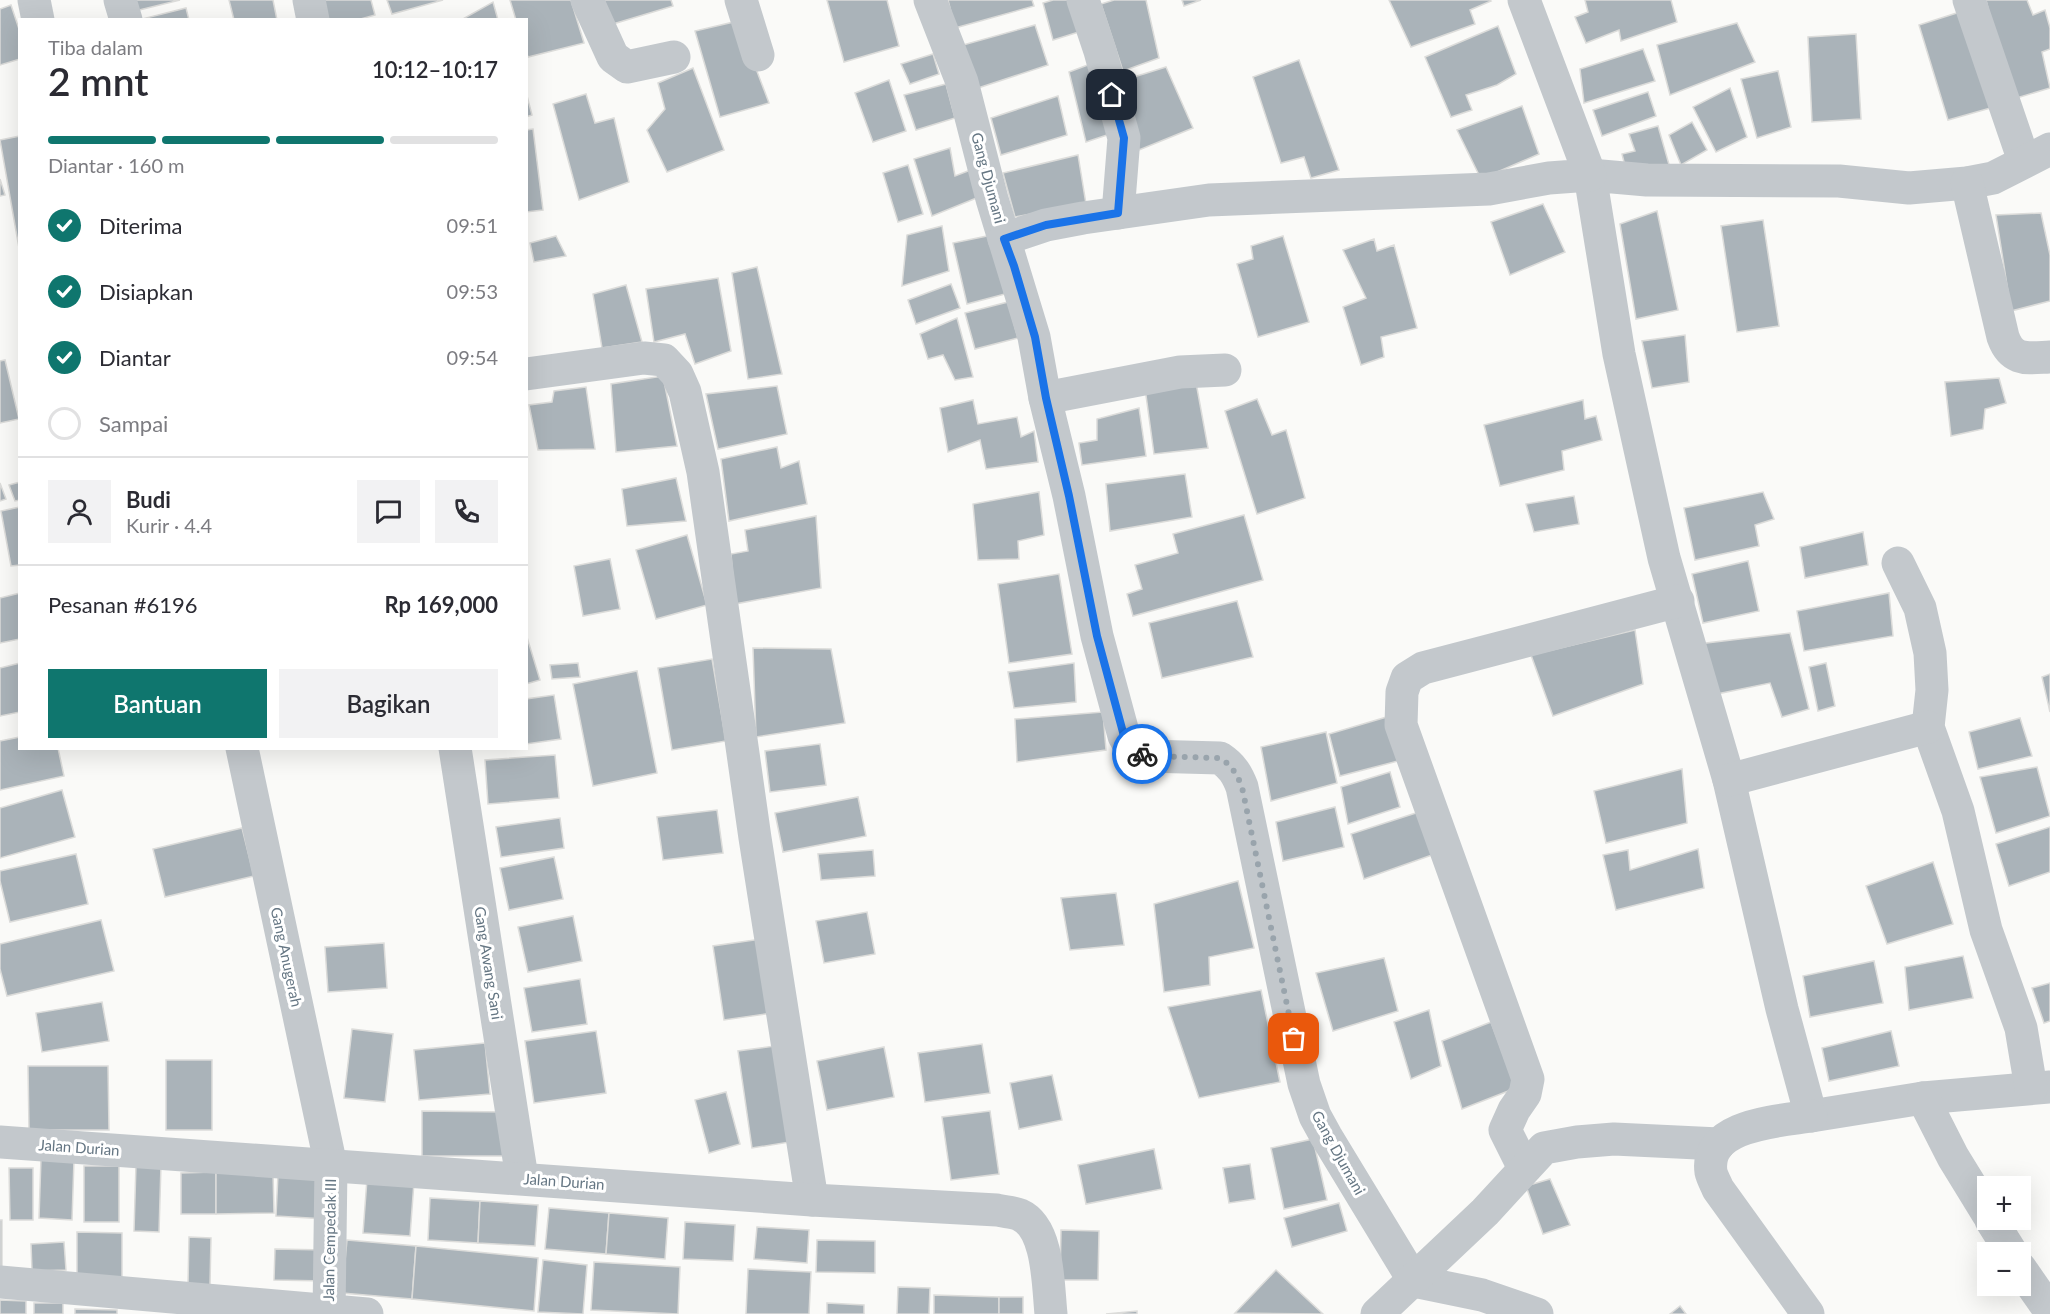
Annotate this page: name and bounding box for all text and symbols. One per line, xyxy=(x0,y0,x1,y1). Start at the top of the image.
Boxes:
text: Tiba dalam xyxy=(48,35,143,59)
text: 10:12–10:17 xyxy=(372,56,498,83)
text: 2 mnt xyxy=(48,58,149,104)
pin xyxy=(1086,69,1137,120)
icon: home xyxy=(1095,78,1128,111)
street label: Gang Djumani xyxy=(968,130,1010,225)
text: Diantar · 160 m xyxy=(48,153,185,177)
icon: check xyxy=(48,209,81,242)
text: Diterima xyxy=(99,212,183,239)
text: 09:51 xyxy=(447,213,498,237)
icon: check xyxy=(48,275,81,308)
text: Disiapkan xyxy=(99,278,193,305)
text: 09:53 xyxy=(447,279,498,303)
icon: check xyxy=(48,341,81,374)
text: Diantar xyxy=(99,344,171,371)
text: 09:54 xyxy=(447,345,498,369)
text: Sampai xyxy=(99,410,168,437)
button: person xyxy=(48,480,111,543)
button: chat xyxy=(357,480,420,543)
button: phone xyxy=(435,480,498,543)
text: Budi xyxy=(126,486,171,513)
text: Kurir · 4.4 xyxy=(126,513,212,537)
text: Pesanan #6196 xyxy=(48,591,198,618)
text: Rp 169,000 xyxy=(384,591,498,618)
button: Bantuan xyxy=(48,669,267,738)
button: Bagikan xyxy=(279,669,498,738)
courier xyxy=(1112,724,1172,784)
icon: bike xyxy=(1126,738,1159,771)
street label: Gang Anugerah xyxy=(268,905,306,1008)
street label: Gang Awang Sani xyxy=(471,905,507,1021)
pin xyxy=(1268,1013,1319,1064)
icon: bag xyxy=(1277,1022,1310,1055)
street label: Gang Djumani xyxy=(1308,1107,1369,1198)
street label: Jalan Durian xyxy=(38,1135,120,1159)
street label: Jalan Durian xyxy=(523,1169,605,1193)
map controls xyxy=(1977,1176,2031,1296)
button: + xyxy=(1977,1176,2031,1230)
street label: Jalan Cempedak III xyxy=(319,1178,339,1302)
button: − xyxy=(1977,1242,2031,1296)

